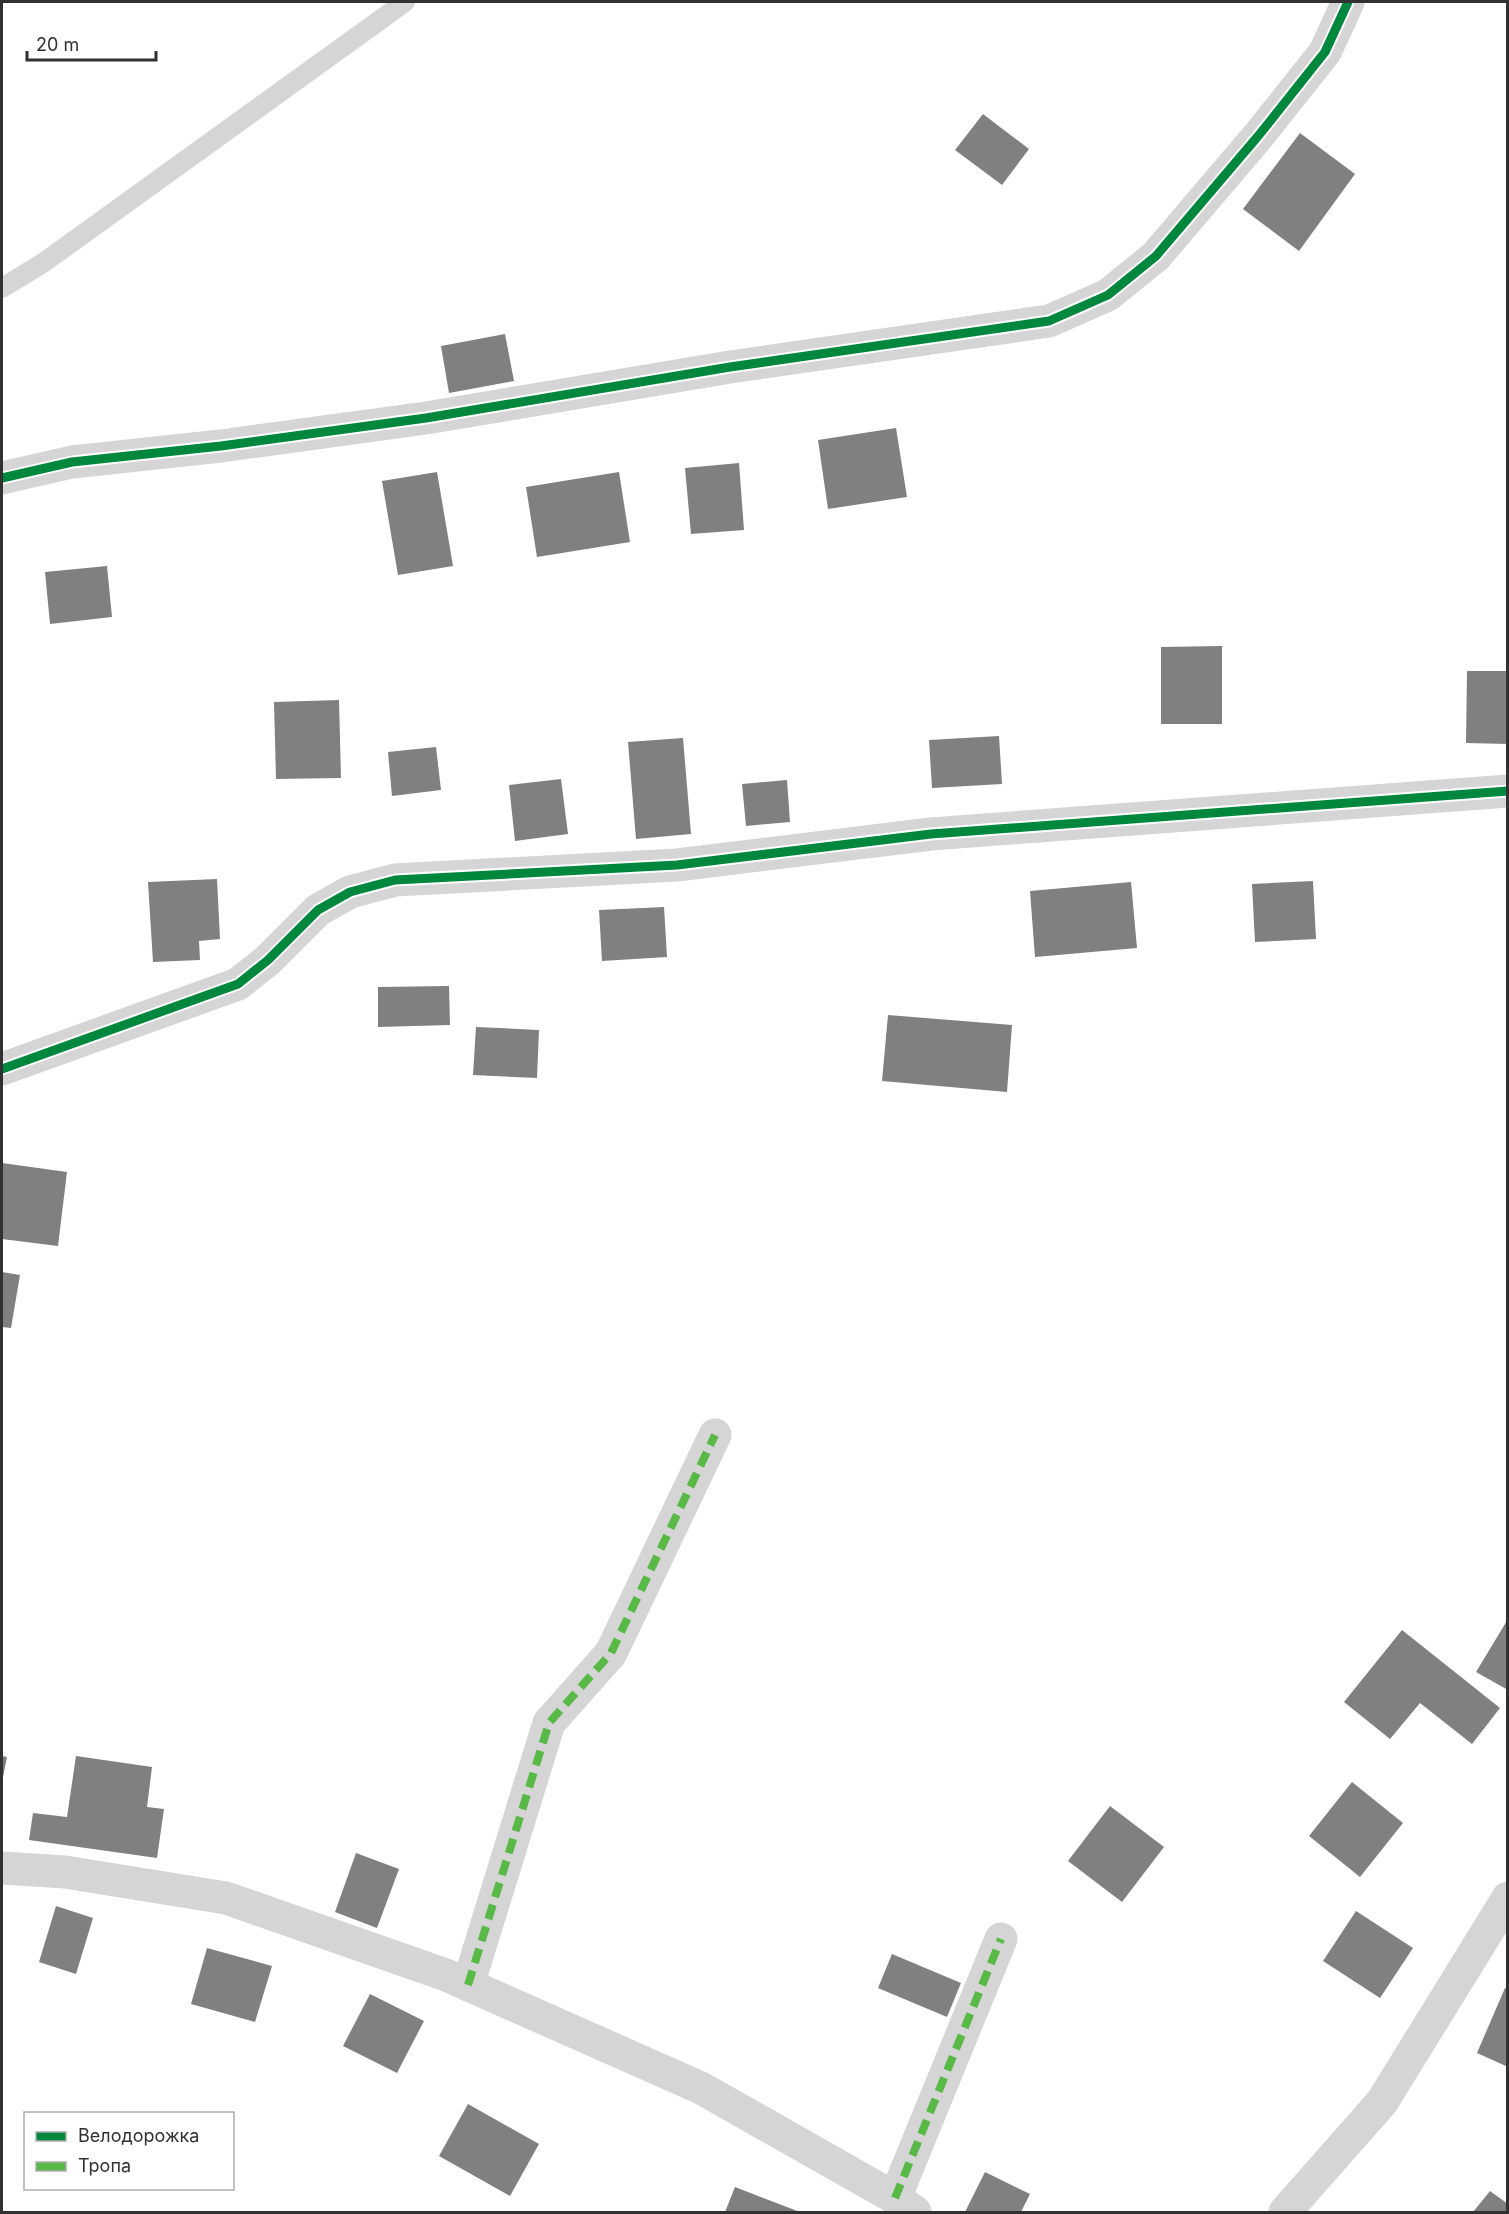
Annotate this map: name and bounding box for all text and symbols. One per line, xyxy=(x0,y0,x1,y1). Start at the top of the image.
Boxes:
scale bar xyxy=(27,24,156,62)
text: 20 m xyxy=(36,34,79,55)
legend xyxy=(24,2112,234,2190)
text: Велодорожка xyxy=(78,2125,199,2146)
text: Тропа xyxy=(78,2155,131,2176)

